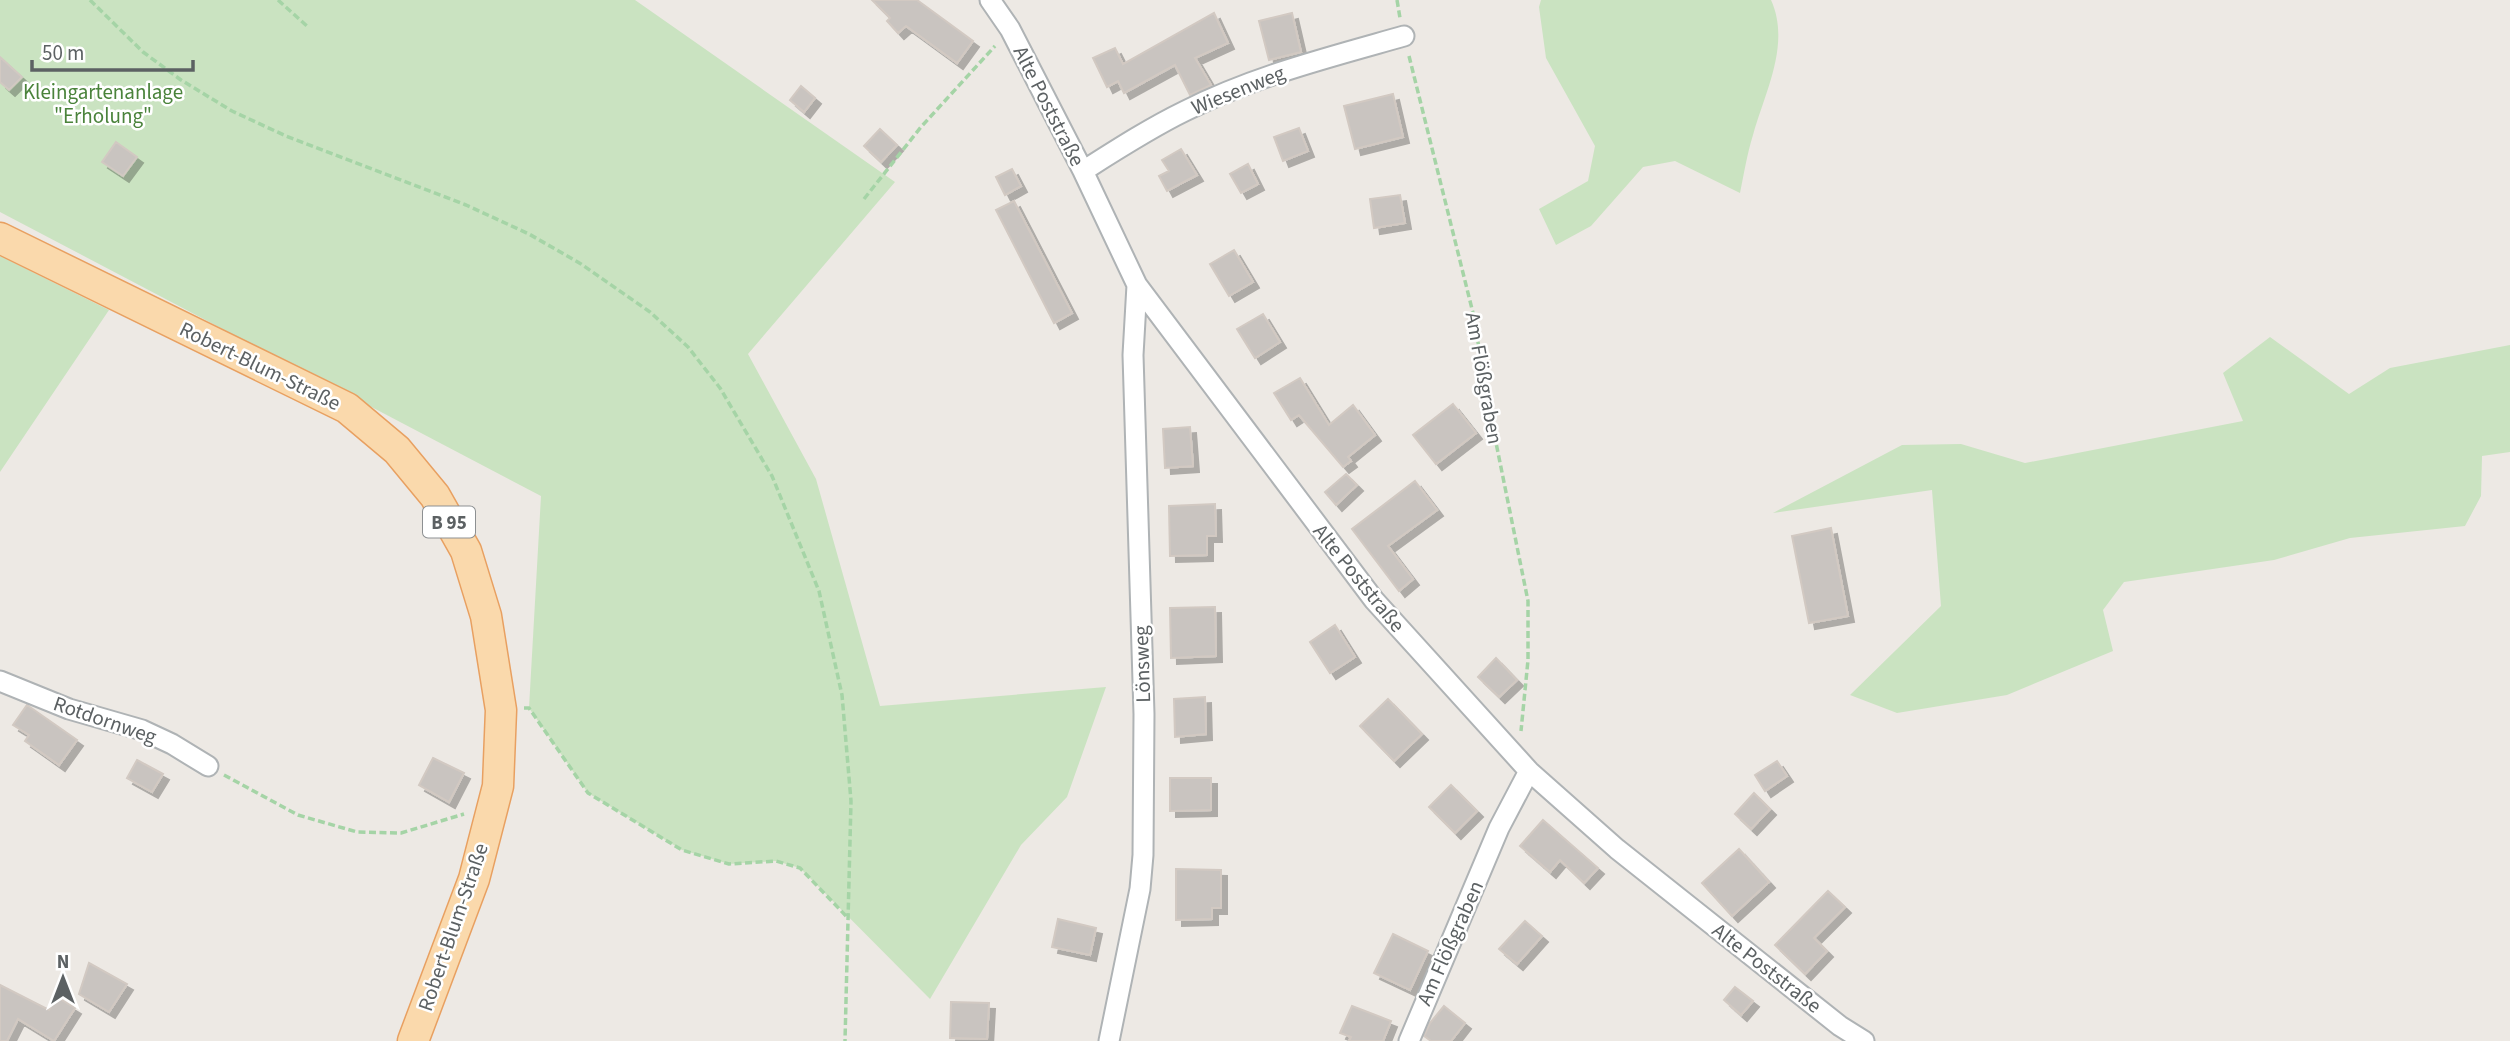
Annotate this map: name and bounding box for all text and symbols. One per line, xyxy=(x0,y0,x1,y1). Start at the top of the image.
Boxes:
scale bar xyxy=(32,28,192,72)
text: 50 m xyxy=(42,38,84,68)
street label: Alte Poststraße xyxy=(1006,41,1092,171)
street label: Wiesenweg xyxy=(1187,57,1290,122)
park label: Kleingartenanlage "Erholung" xyxy=(23,77,183,131)
street label: Am Flößgraben xyxy=(1458,310,1510,446)
street label: Robert-Blum-Straße xyxy=(174,314,346,418)
road number: B 95 xyxy=(423,506,475,538)
street label: Alte Poststraße xyxy=(1306,517,1412,639)
street label: Lönsweg xyxy=(1126,624,1158,703)
street label: Rotdornweg xyxy=(49,688,161,752)
street label: Robert-Blum-Straße xyxy=(410,839,496,1015)
street label: Am Flößgraben xyxy=(1409,876,1491,1010)
street label: Alte Poststraße xyxy=(1706,916,1828,1020)
north arrow xyxy=(28,943,98,1013)
text: N xyxy=(57,949,69,976)

